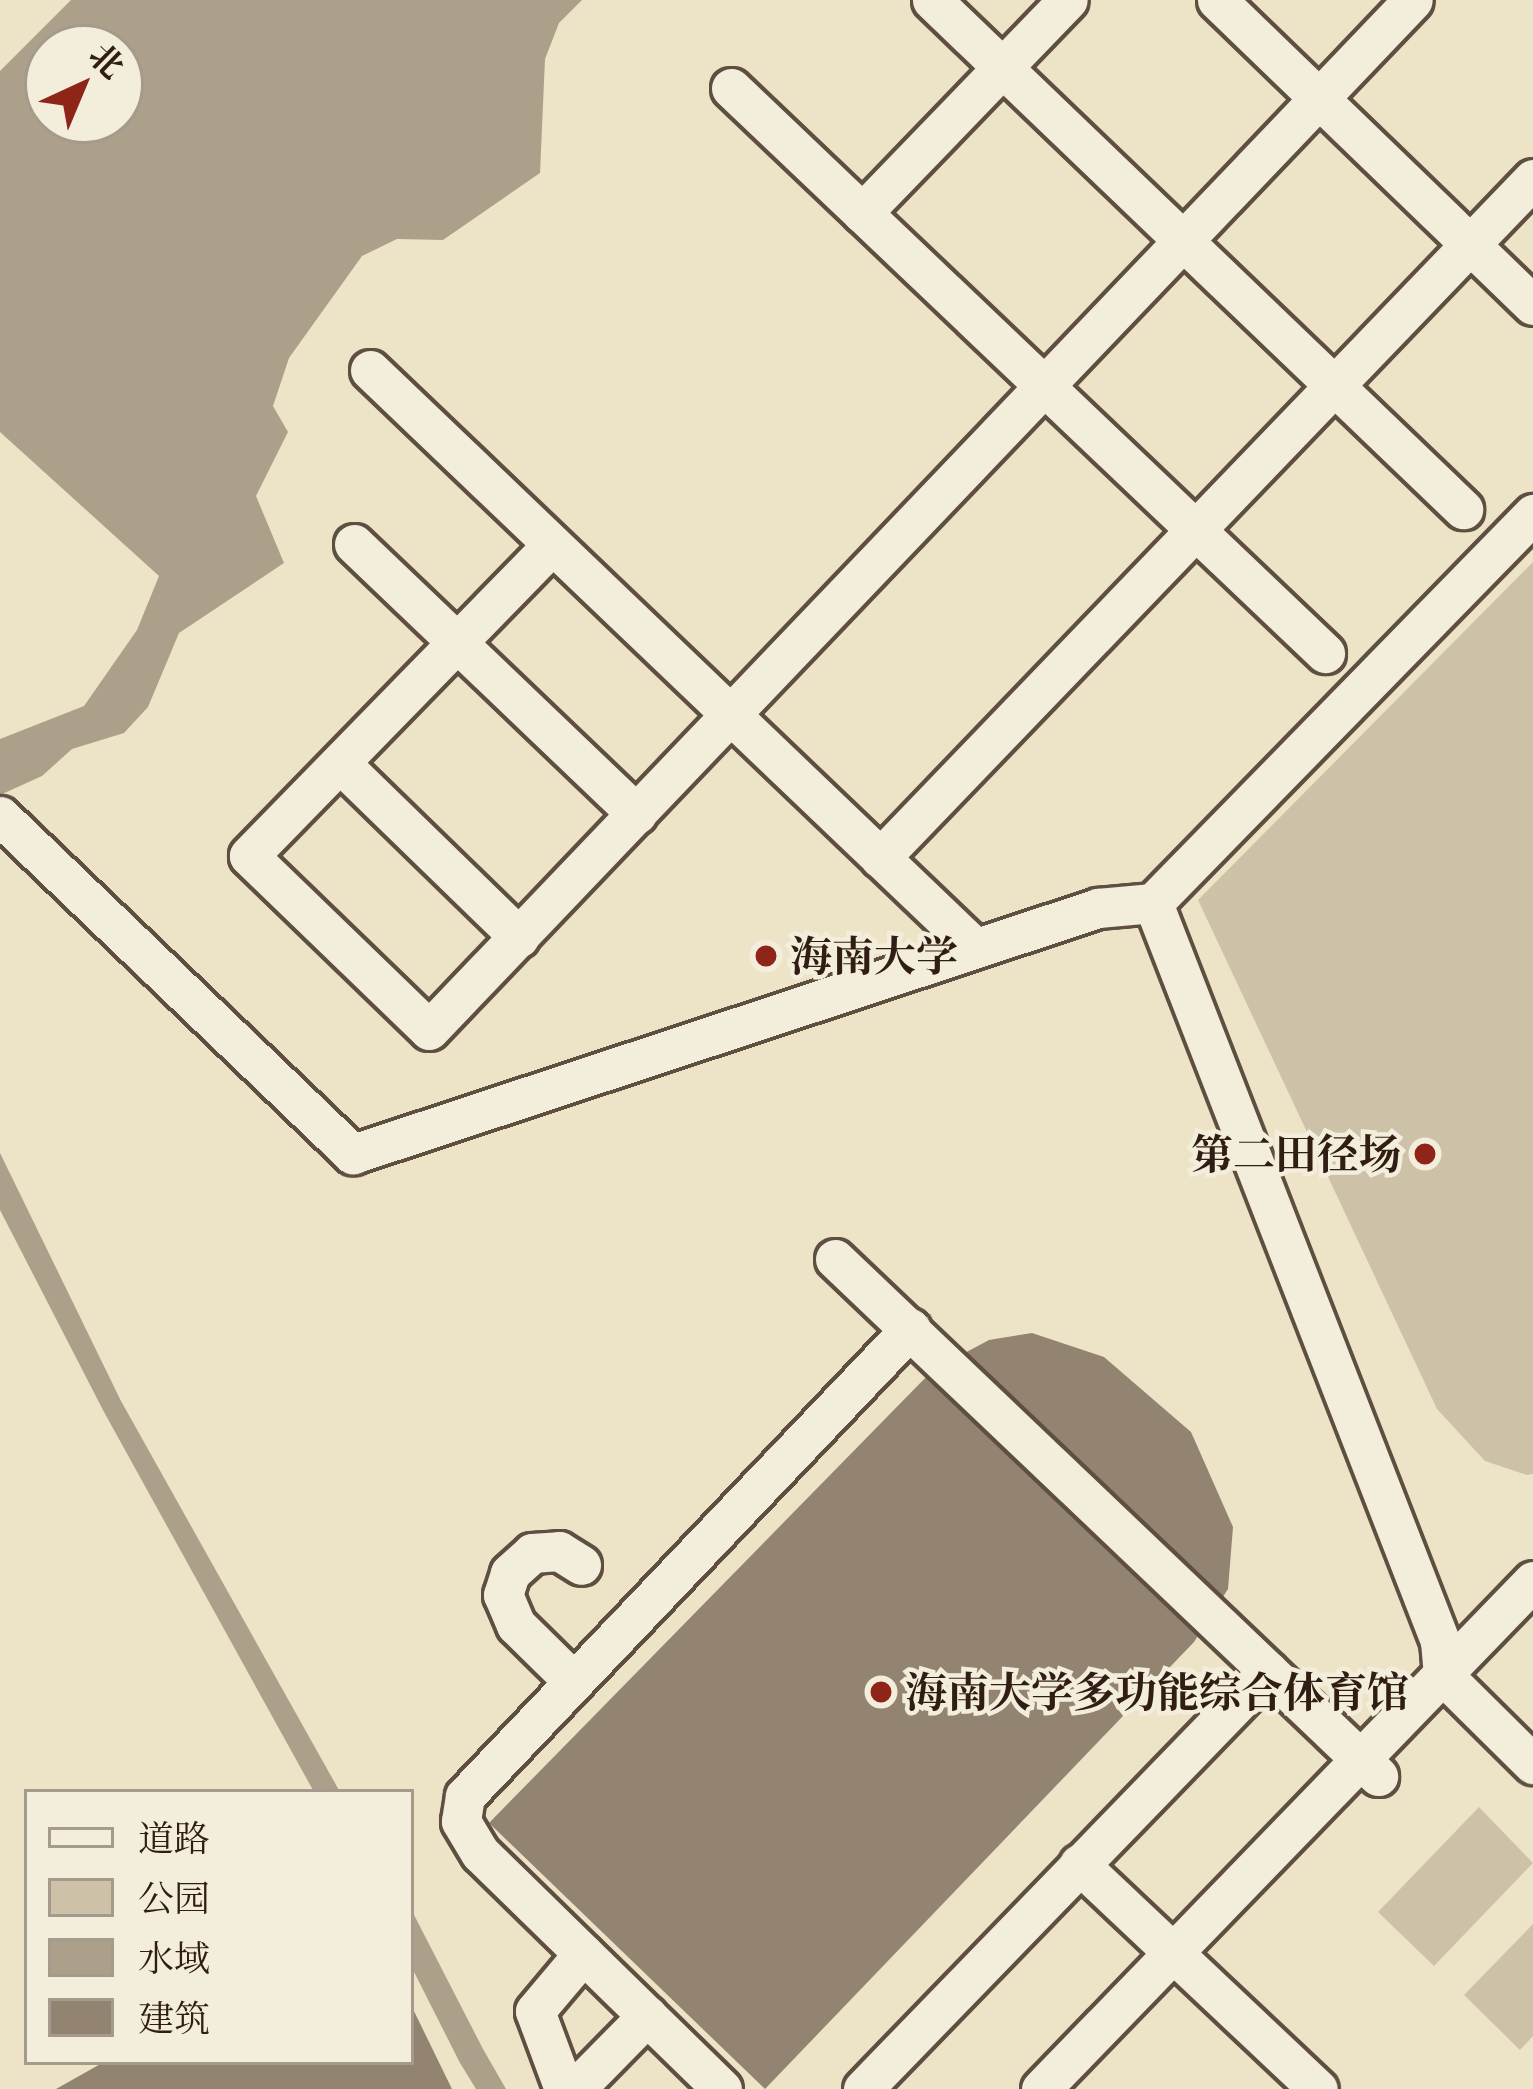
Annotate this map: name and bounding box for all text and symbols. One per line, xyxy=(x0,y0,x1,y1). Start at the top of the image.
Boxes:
north arrow xyxy=(24,24,144,144)
text: 北 xyxy=(78,32,135,89)
place label: 海南大学 xyxy=(790,931,958,981)
marker: 海南大学 xyxy=(753,943,779,969)
place label: 第二田径场 xyxy=(1191,1129,1401,1179)
marker: 第二田径场 xyxy=(1412,1141,1438,1167)
place label: 海南大学多功能综合体育馆 xyxy=(905,1667,1409,1717)
marker: 海南大学多功能综合体育馆 xyxy=(868,1679,894,1705)
legend xyxy=(24,1789,414,2065)
text: 道路 xyxy=(138,1811,210,1864)
text: 公园 xyxy=(138,1871,210,1924)
text: 水域 xyxy=(138,1931,210,1984)
text: 建筑 xyxy=(138,1991,210,2044)

